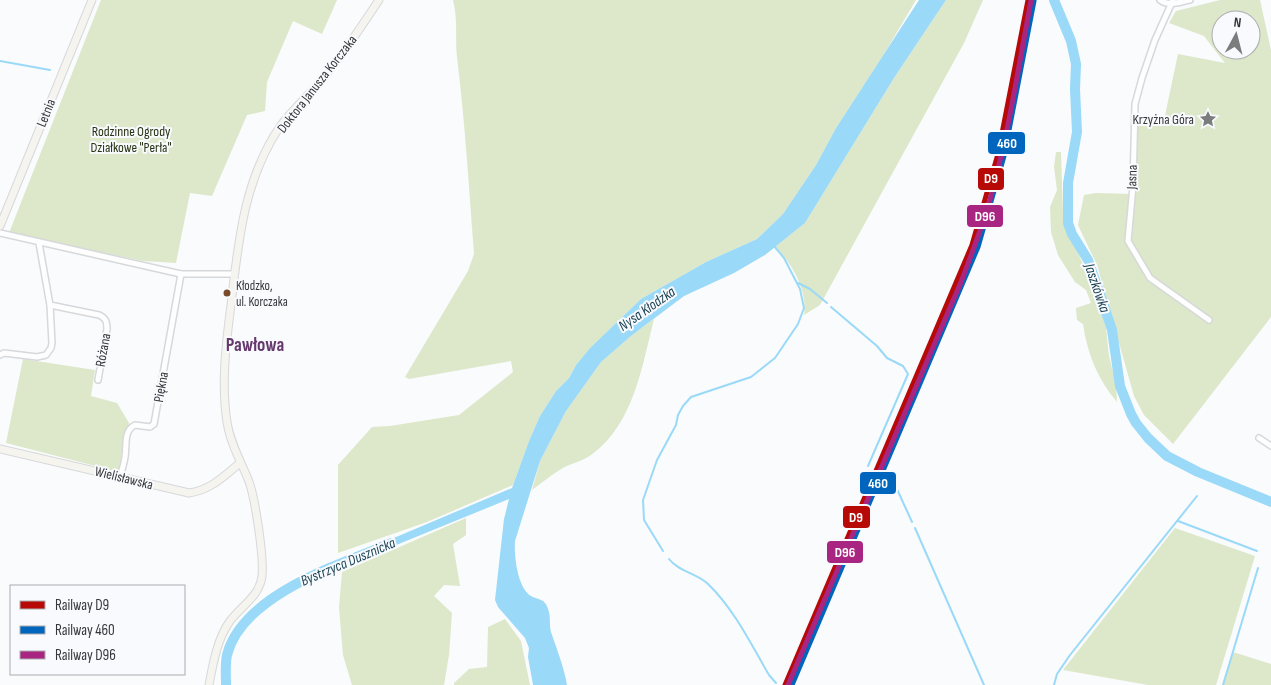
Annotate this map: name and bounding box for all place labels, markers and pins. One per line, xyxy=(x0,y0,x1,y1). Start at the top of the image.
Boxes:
place icon: Krzyżna Góra xyxy=(1198,109,1218,129)
place label: Krzyżna Góra xyxy=(1132,111,1194,128)
place label: Kłodzko, ul. Korczaka xyxy=(236,278,288,310)
marker: Kłodzko, ul. Korczaka xyxy=(222,288,232,298)

